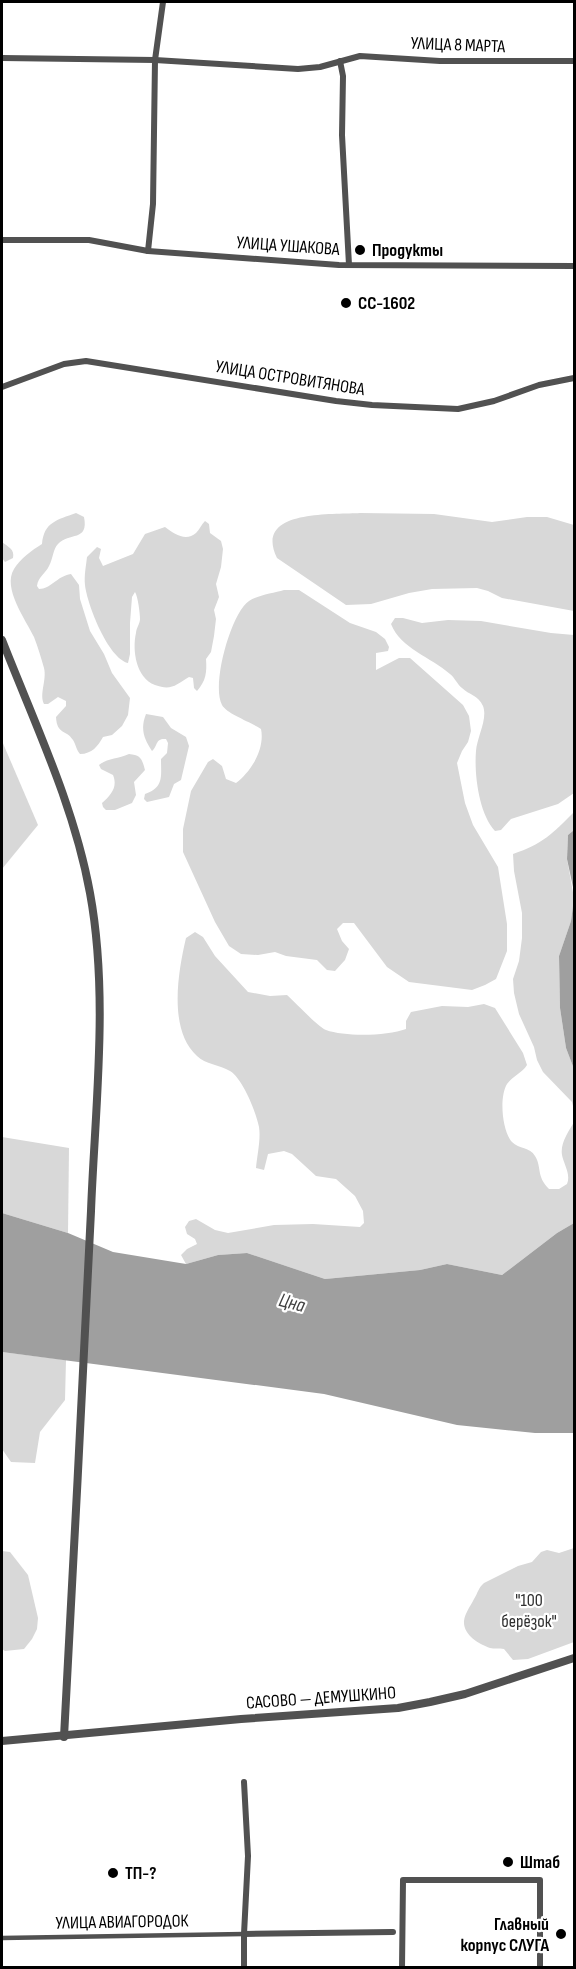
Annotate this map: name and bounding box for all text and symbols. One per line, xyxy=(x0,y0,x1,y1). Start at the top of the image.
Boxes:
street label: УЛИЦА 8 МАРТА xyxy=(410,33,506,57)
street label: УЛИЦА УШАКОВА xyxy=(236,232,341,260)
place label: Продукты xyxy=(372,240,443,261)
marker: Продукты xyxy=(353,243,367,257)
place label: СС-1602 xyxy=(358,293,415,314)
marker: СС-1602 xyxy=(339,296,353,310)
street label: УЛИЦА ОСТРОВИТЯНОВА xyxy=(214,356,366,400)
water label: Цна xyxy=(276,1288,308,1318)
park label: "100 берёзок" xyxy=(501,1590,557,1632)
street label: САСОВО — ДЕМУШКИНО xyxy=(245,1682,397,1714)
place label: Штаб xyxy=(520,1852,560,1873)
marker: Штаб xyxy=(501,1855,515,1869)
place label: ТП-? xyxy=(125,1863,156,1884)
marker: ТП-? xyxy=(106,1866,120,1880)
street label: УЛИЦА АВИАГОРОДОК xyxy=(55,1910,190,1934)
place label: Главный корпус СЛУГА xyxy=(460,1914,549,1956)
marker: Главный корпус СЛУГА xyxy=(554,1927,568,1941)

